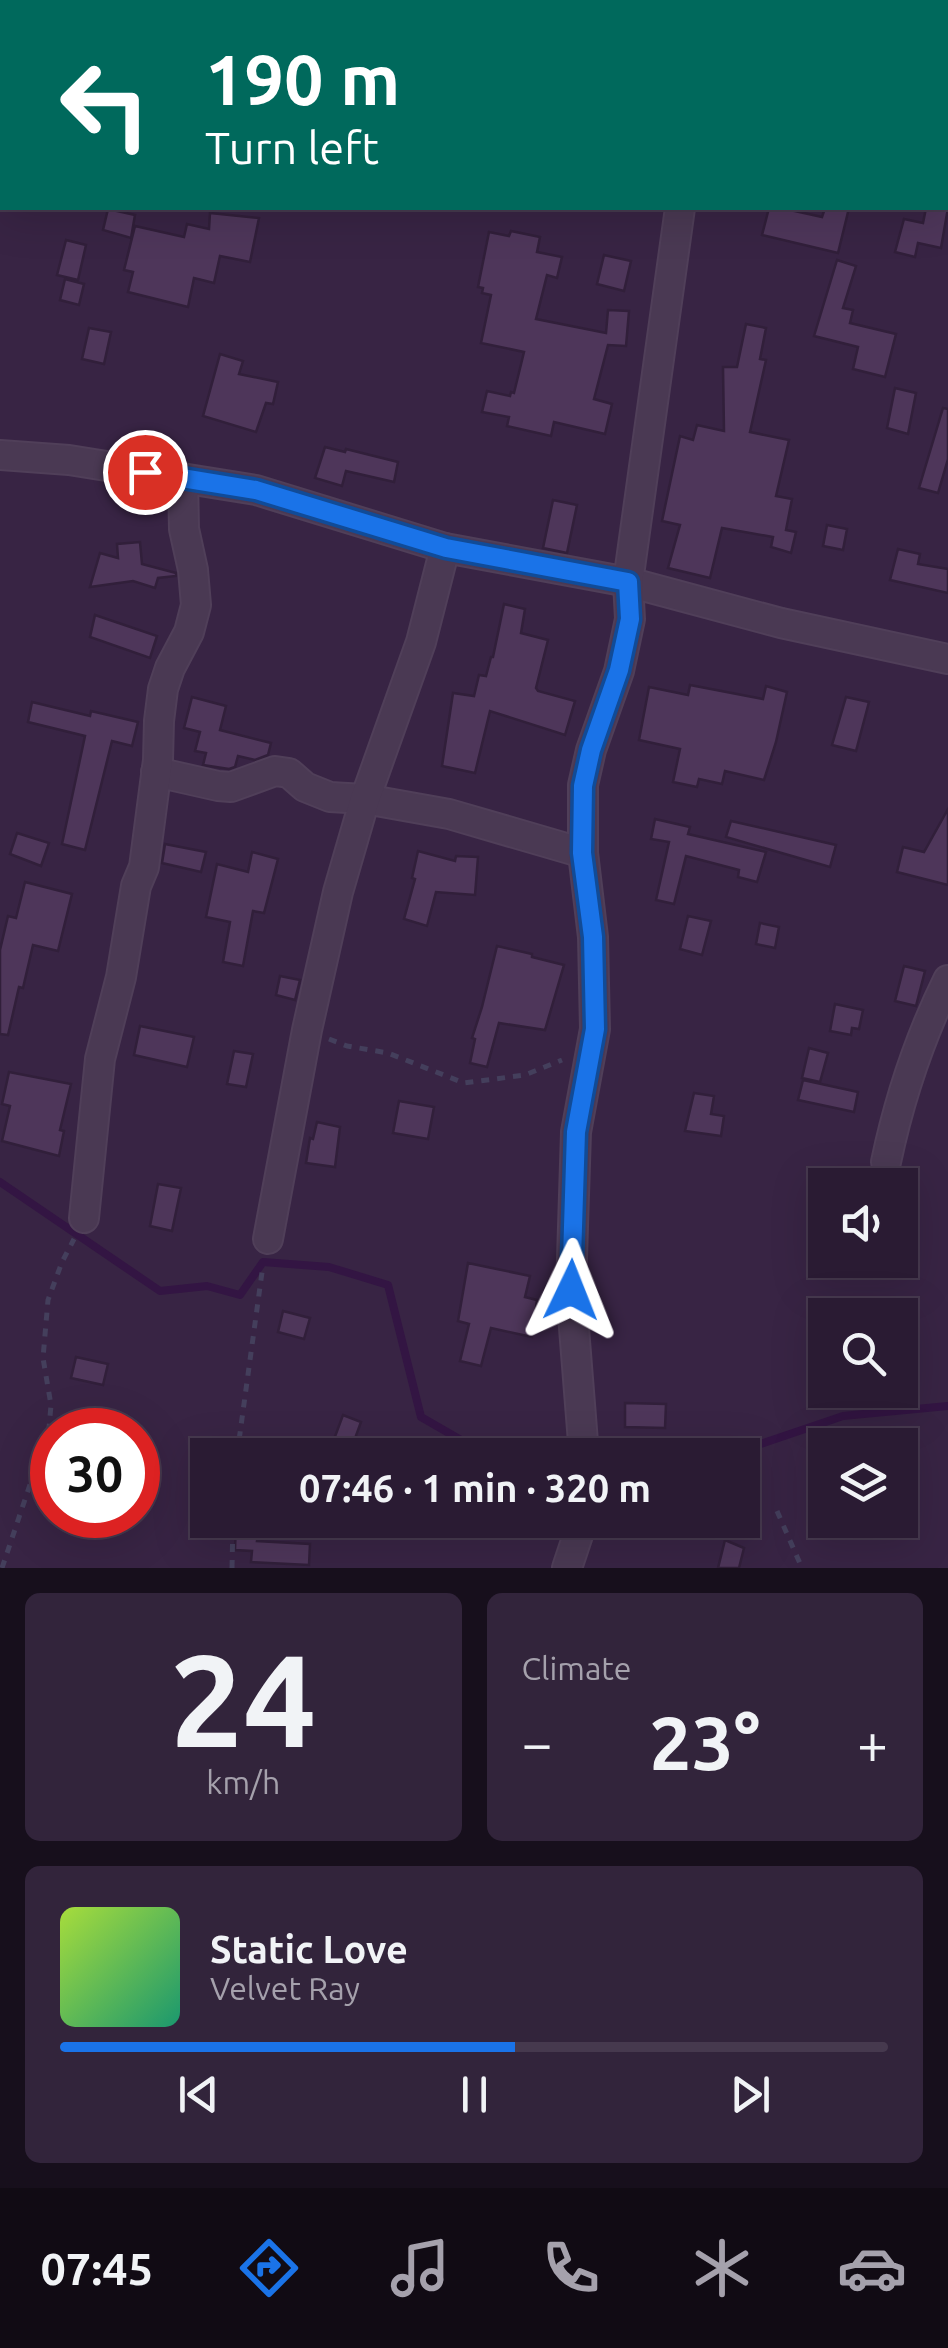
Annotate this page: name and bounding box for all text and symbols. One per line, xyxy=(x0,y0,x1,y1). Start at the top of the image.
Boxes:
icon: left xyxy=(40,40,170,170)
text: 190 m xyxy=(205,40,400,118)
text: Turn left xyxy=(205,122,379,173)
pin xyxy=(103,430,188,515)
icon: arrive xyxy=(118,445,173,500)
map controls xyxy=(808,1168,918,1538)
button: sound xyxy=(808,1168,918,1278)
position arrow xyxy=(519,1238,623,1342)
button: search xyxy=(808,1298,918,1408)
speed limit sign: 30 xyxy=(30,1408,160,1538)
button: layers xyxy=(808,1428,918,1538)
text: 07:46 · 1 min · 320 m xyxy=(299,1467,651,1509)
text: 24 xyxy=(170,1626,317,1772)
text: Climate xyxy=(522,1650,632,1686)
text: 23° xyxy=(649,1700,760,1784)
text: − xyxy=(522,1712,553,1773)
text: + xyxy=(857,1712,888,1773)
text: km/h xyxy=(206,1764,280,1800)
text: Static Love xyxy=(210,1928,408,1970)
text: Velvet Ray xyxy=(210,1970,360,2006)
icon: previous xyxy=(171,2067,226,2122)
icon: pause xyxy=(447,2067,502,2122)
icon: next xyxy=(723,2067,778,2122)
icon: directions xyxy=(234,2233,304,2303)
icon: music xyxy=(385,2233,455,2303)
icon: phone xyxy=(536,2233,606,2303)
icon: climate xyxy=(687,2233,757,2303)
icon: car xyxy=(837,2233,907,2303)
text: 07:45 xyxy=(40,2243,153,2294)

